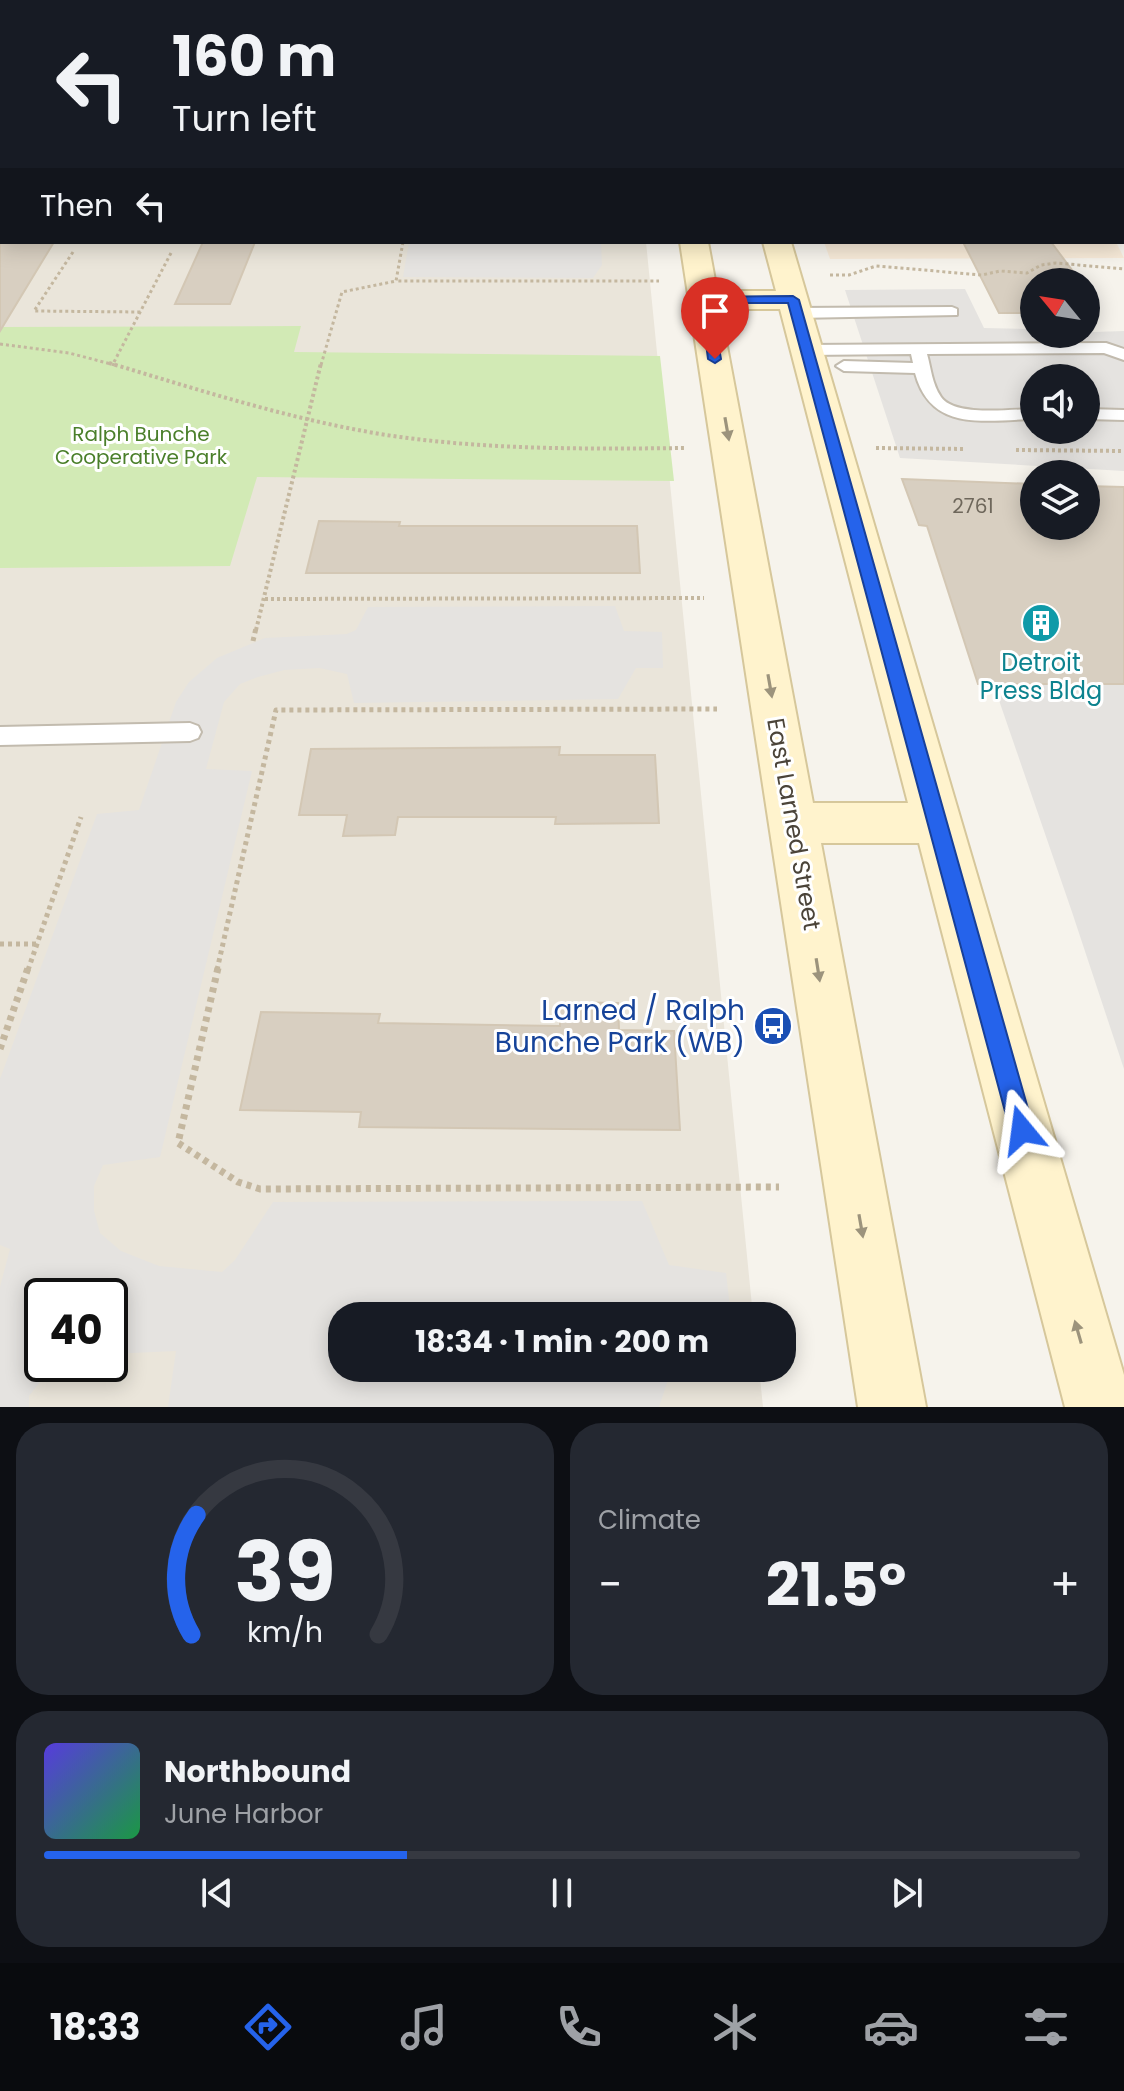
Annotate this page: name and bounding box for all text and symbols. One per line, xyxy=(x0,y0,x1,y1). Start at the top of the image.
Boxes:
text: 160 m xyxy=(172,17,336,96)
icon: left xyxy=(40,32,144,136)
text: Turn left xyxy=(172,93,317,144)
text: Then xyxy=(40,184,113,227)
icon: left xyxy=(129,184,173,228)
north arrow xyxy=(1020,268,1100,348)
map controls xyxy=(1020,268,1100,540)
pin xyxy=(681,277,749,359)
icon: arrive xyxy=(693,289,737,333)
button: sound xyxy=(1020,364,1100,444)
one-way arrow xyxy=(721,417,733,442)
park label: Ralph Bunche Cooperative Park xyxy=(55,420,228,471)
button: layers xyxy=(1020,460,1100,540)
house number: 2761 xyxy=(952,492,994,520)
building icon: Detroit Press Bldg xyxy=(1020,602,1062,644)
place label: Detroit Press Bldg xyxy=(980,646,1102,707)
one-way arrow xyxy=(765,673,777,698)
street label: East Larned Street xyxy=(759,715,829,933)
one-way arrow xyxy=(812,957,825,982)
place label: Larned / Ralph Bunche Park (WB) xyxy=(495,991,745,1062)
bus stop icon: Larned / Ralph Bunche Park (WB) xyxy=(752,1005,794,1047)
position arrow xyxy=(980,1088,1064,1172)
one-way arrow xyxy=(855,1214,867,1239)
speed limit sign: 40 xyxy=(24,1278,128,1382)
one-way arrow xyxy=(1071,1319,1084,1343)
text: 18:34 · 1 min · 200 m xyxy=(415,1320,709,1363)
text: Climate xyxy=(598,1502,701,1538)
text: 39 xyxy=(234,1514,336,1630)
text: 21.5° xyxy=(766,1543,906,1627)
text: − xyxy=(598,1554,622,1615)
text: + xyxy=(1050,1554,1080,1615)
text: km/h xyxy=(247,1612,323,1652)
text: Northbound xyxy=(164,1750,351,1793)
text: June Harbor xyxy=(164,1796,323,1832)
icon: previous xyxy=(195,1871,239,1915)
icon: pause xyxy=(540,1871,584,1915)
icon: next xyxy=(885,1871,929,1915)
icon: directions xyxy=(240,1999,296,2055)
icon: music xyxy=(396,1999,452,2055)
icon: phone xyxy=(551,1999,607,2055)
icon: climate xyxy=(707,1999,763,2055)
icon: car xyxy=(863,1999,919,2055)
icon: filters xyxy=(1018,1999,1074,2055)
text: 18:33 xyxy=(50,2002,140,2053)

